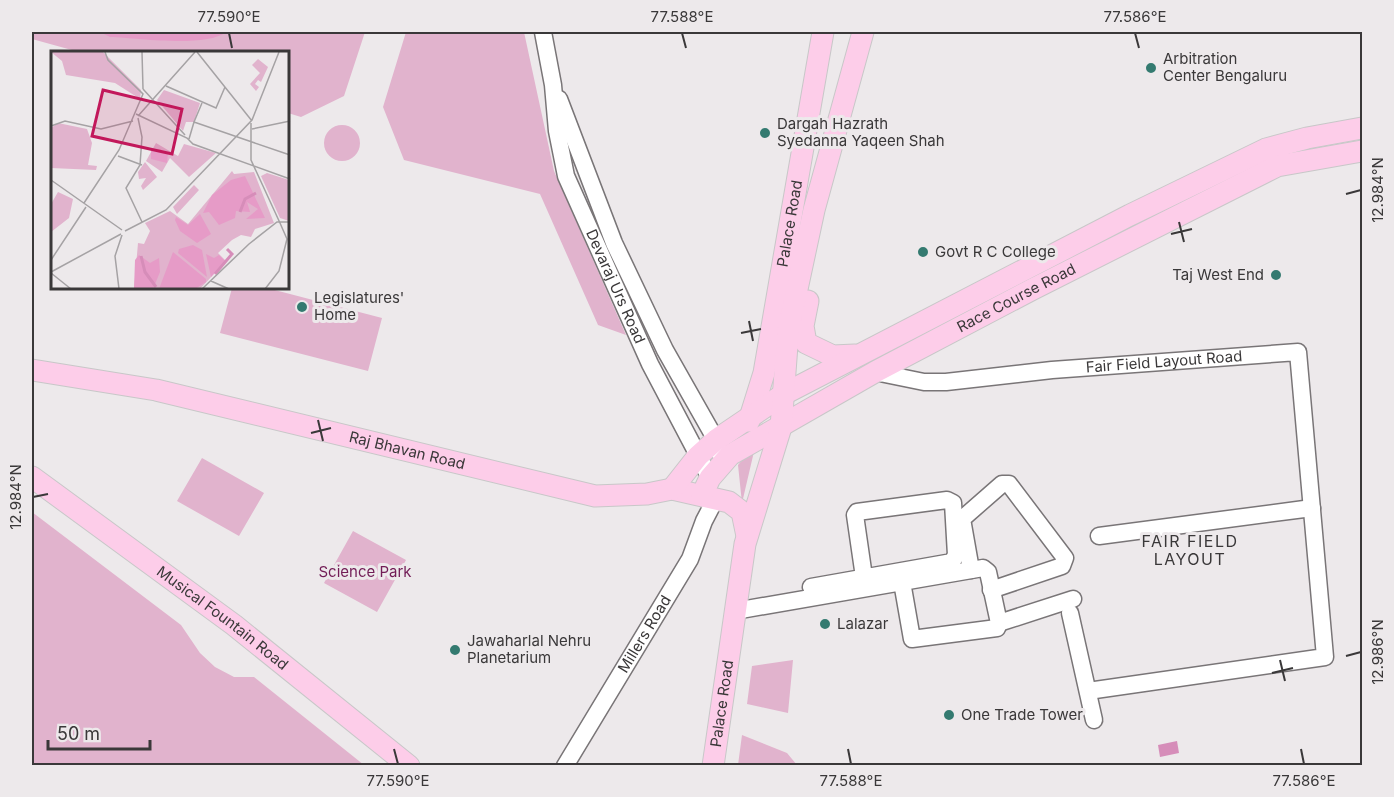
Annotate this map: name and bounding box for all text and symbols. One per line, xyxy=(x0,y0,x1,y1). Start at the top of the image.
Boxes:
text: 77.590°E xyxy=(197,7,261,26)
text: 77.588°E xyxy=(651,7,713,26)
text: 77.586°E xyxy=(1103,7,1167,26)
place label: Arbitration Center Bengaluru xyxy=(1163,49,1287,85)
inset map xyxy=(51,51,290,290)
marker: Arbitration Center Bengaluru xyxy=(1144,61,1158,75)
place label: Dargah Hazrath Syedanna Yaqeen Shah xyxy=(777,114,945,150)
marker: Dargah Hazrath Syedanna Yaqeen Shah xyxy=(758,126,772,140)
text: 12.984°N xyxy=(1368,157,1387,223)
street label: Palace Road xyxy=(773,179,806,268)
street label: Devaraj Urs Road xyxy=(582,226,650,346)
place label: Govt R C College xyxy=(935,242,1056,261)
marker: Govt R C College xyxy=(916,245,930,259)
street label: Race Course Road xyxy=(954,259,1079,336)
place label: Taj West End xyxy=(1172,265,1264,284)
marker: Taj West End xyxy=(1269,268,1283,282)
place label: Legislatures' Home xyxy=(314,288,404,324)
marker: Legislatures' Home xyxy=(295,300,309,314)
street label: Fair Field Layout Road xyxy=(1085,346,1243,377)
street label: Raj Bhavan Road xyxy=(347,427,467,473)
text: 12.984°N xyxy=(6,464,25,530)
district label: FAIR FIELD LAYOUT xyxy=(1141,531,1239,569)
street label: Musical Fountain Road xyxy=(153,562,292,674)
park label: Science Park xyxy=(318,562,412,581)
street label: Millers Road xyxy=(613,592,675,676)
place label: Lalazar xyxy=(837,614,889,633)
marker: Lalazar xyxy=(818,617,832,631)
text: 12.986°N xyxy=(1368,619,1387,685)
place label: Jawaharlal Nehru Planetarium xyxy=(467,631,591,667)
marker: Jawaharlal Nehru Planetarium xyxy=(448,643,462,657)
street label: Palace Road xyxy=(706,659,737,748)
place label: One Trade Tower xyxy=(961,705,1083,724)
marker: One Trade Tower xyxy=(942,708,956,722)
scale bar xyxy=(48,713,150,751)
text: 50 m xyxy=(57,723,100,744)
text: 77.590°E xyxy=(366,771,430,790)
text: 77.588°E xyxy=(820,771,882,790)
text: 77.586°E xyxy=(1272,771,1336,790)

